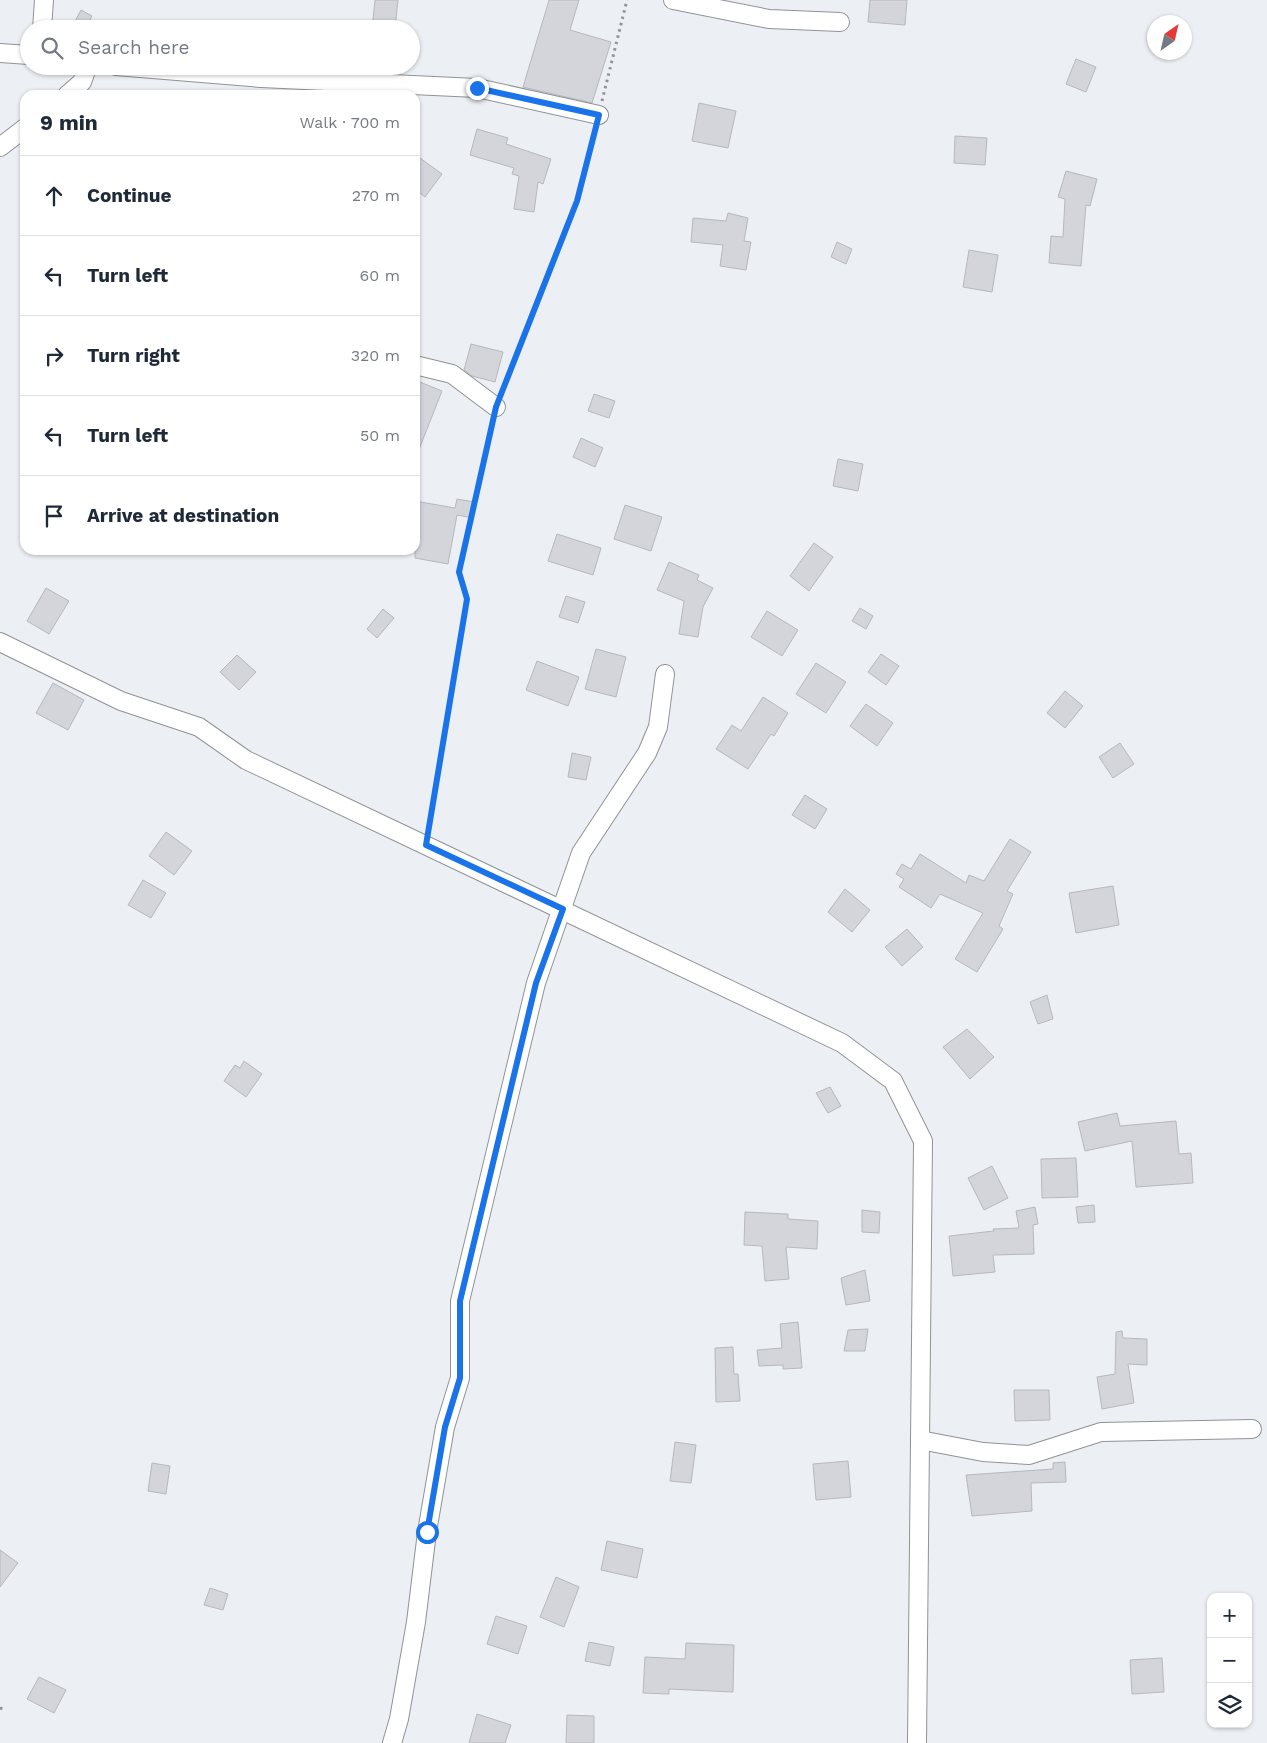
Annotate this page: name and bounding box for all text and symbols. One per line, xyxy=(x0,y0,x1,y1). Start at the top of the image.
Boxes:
north arrow xyxy=(1147,15,1192,60)
search box xyxy=(20,20,420,75)
icon: search xyxy=(38,34,66,62)
text: Search here xyxy=(78,36,189,59)
route end xyxy=(466,77,489,100)
text: 9 min xyxy=(40,110,98,135)
text: Walk · 700 m xyxy=(299,113,400,132)
icon: ahead xyxy=(40,182,68,210)
text: Continue xyxy=(87,184,171,207)
text: 270 m xyxy=(352,186,400,205)
icon: left xyxy=(40,262,68,290)
text: Turn left xyxy=(87,264,168,287)
text: 60 m xyxy=(360,266,400,285)
icon: right xyxy=(40,342,68,370)
text: Turn right xyxy=(87,344,180,367)
text: 320 m xyxy=(351,346,400,365)
icon: left xyxy=(40,422,68,450)
text: Turn left xyxy=(87,424,168,447)
text: 50 m xyxy=(360,426,400,445)
icon: arrive xyxy=(40,502,68,530)
text: Arrive at destination xyxy=(87,504,279,527)
route start xyxy=(416,1521,439,1544)
map controls xyxy=(1207,1593,1252,1728)
button: + xyxy=(1207,1593,1252,1638)
button: − xyxy=(1207,1638,1252,1683)
button: layers xyxy=(1207,1683,1252,1728)

